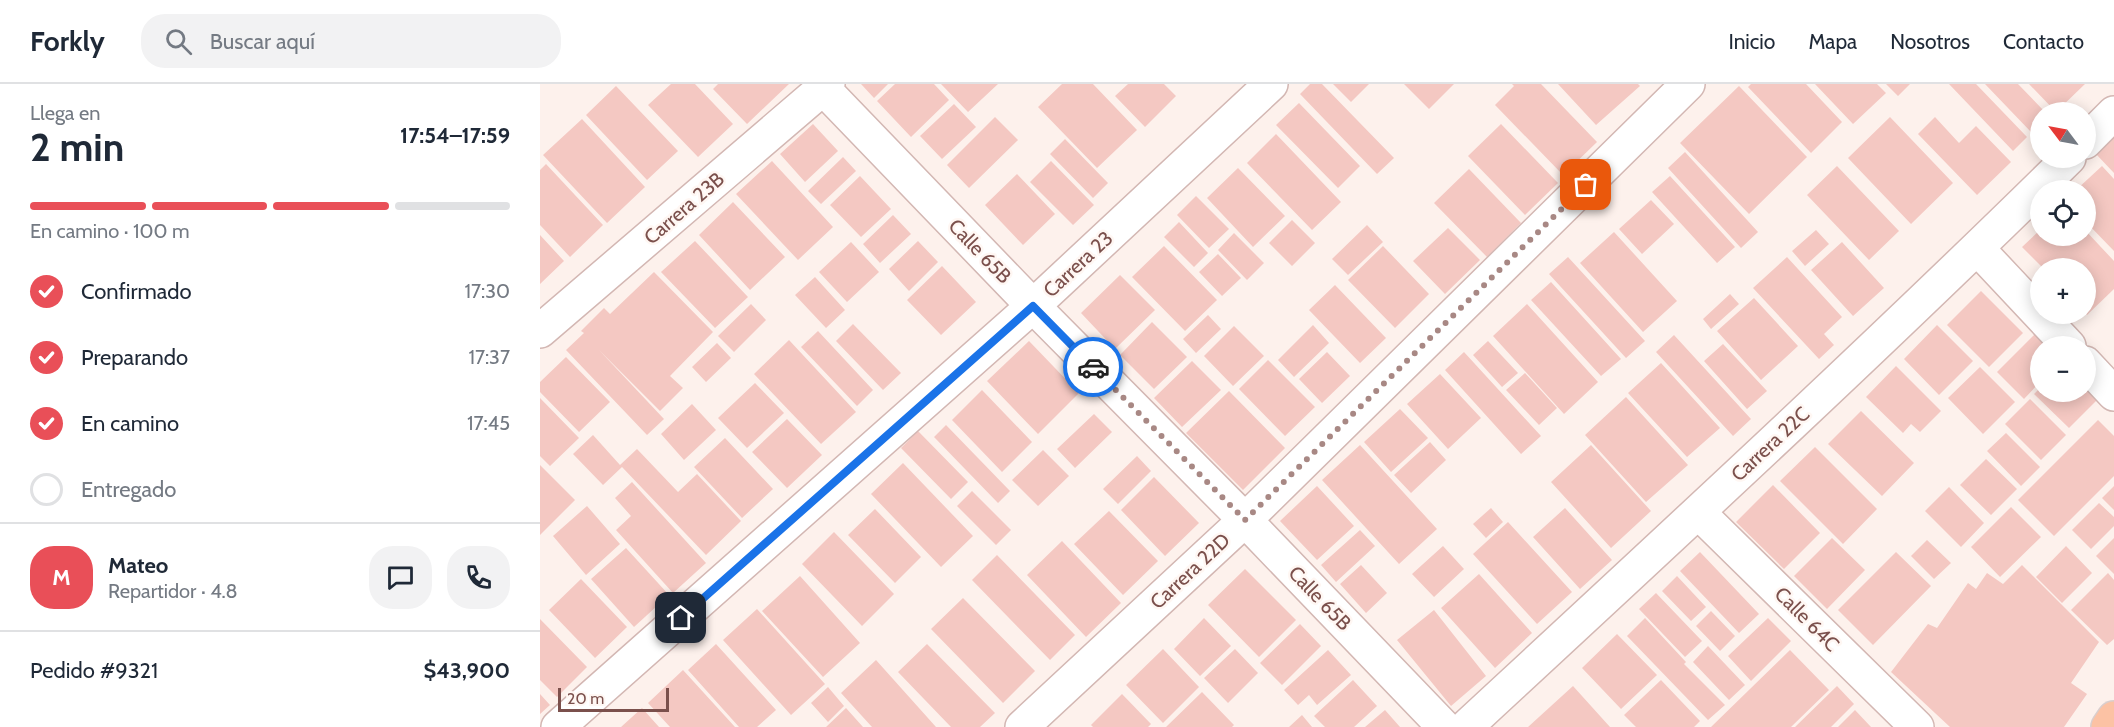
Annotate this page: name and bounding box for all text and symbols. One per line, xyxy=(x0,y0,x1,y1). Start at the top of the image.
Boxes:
search box xyxy=(141,14,561,68)
text: Forkly xyxy=(30,24,105,58)
icon: search xyxy=(162,25,195,58)
text: Buscar aquí xyxy=(210,28,315,55)
text: Inicio xyxy=(1728,29,1775,54)
text: Mapa xyxy=(1808,29,1857,54)
text: Nosotros xyxy=(1890,29,1970,54)
text: Contacto xyxy=(2003,29,2084,54)
text: Llega en xyxy=(30,101,100,125)
north arrow xyxy=(2030,102,2096,168)
map controls xyxy=(2030,102,2096,402)
text: 17:54–17:59 xyxy=(400,122,510,149)
text: 2 min xyxy=(30,123,124,171)
pin xyxy=(1560,159,1611,210)
street label: Carrera 23B xyxy=(639,167,729,249)
icon: bag xyxy=(1569,168,1602,201)
button: locate xyxy=(2030,180,2096,246)
street label: Calle 65B xyxy=(944,214,1016,288)
text: En camino · 100 m xyxy=(30,219,189,243)
street label: Carrera 23 xyxy=(1038,226,1118,302)
button: + xyxy=(2030,258,2096,324)
icon: check xyxy=(30,275,63,308)
text: Confirmado xyxy=(81,278,192,305)
text: 17:30 xyxy=(464,279,510,303)
button: − xyxy=(2030,336,2096,402)
courier xyxy=(1063,337,1123,397)
icon: check xyxy=(30,341,63,374)
text: Preparando xyxy=(81,344,188,371)
text: 17:37 xyxy=(468,345,510,369)
icon: car xyxy=(1077,351,1110,384)
street label: Carrera 22C xyxy=(1726,402,1814,486)
icon: check xyxy=(30,407,63,440)
text: En camino xyxy=(81,410,179,437)
text: 17:45 xyxy=(467,411,510,435)
text: Entregado xyxy=(81,476,176,503)
street label: Carrera 22D xyxy=(1145,528,1235,614)
button: chat xyxy=(369,546,432,609)
button: phone xyxy=(447,546,510,609)
text: Mateo xyxy=(108,552,168,579)
street label: Calle 65B xyxy=(1284,561,1356,635)
text: M xyxy=(52,564,71,591)
text: Repartidor · 4.8 xyxy=(108,579,238,603)
street label: Calle 64C xyxy=(1770,582,1844,656)
pin xyxy=(655,592,706,643)
icon: home xyxy=(664,601,697,634)
text: Pedido #9321 xyxy=(30,657,158,684)
text: $43,900 xyxy=(424,657,510,684)
scale bar xyxy=(558,685,669,712)
text: 20 m xyxy=(567,689,604,708)

